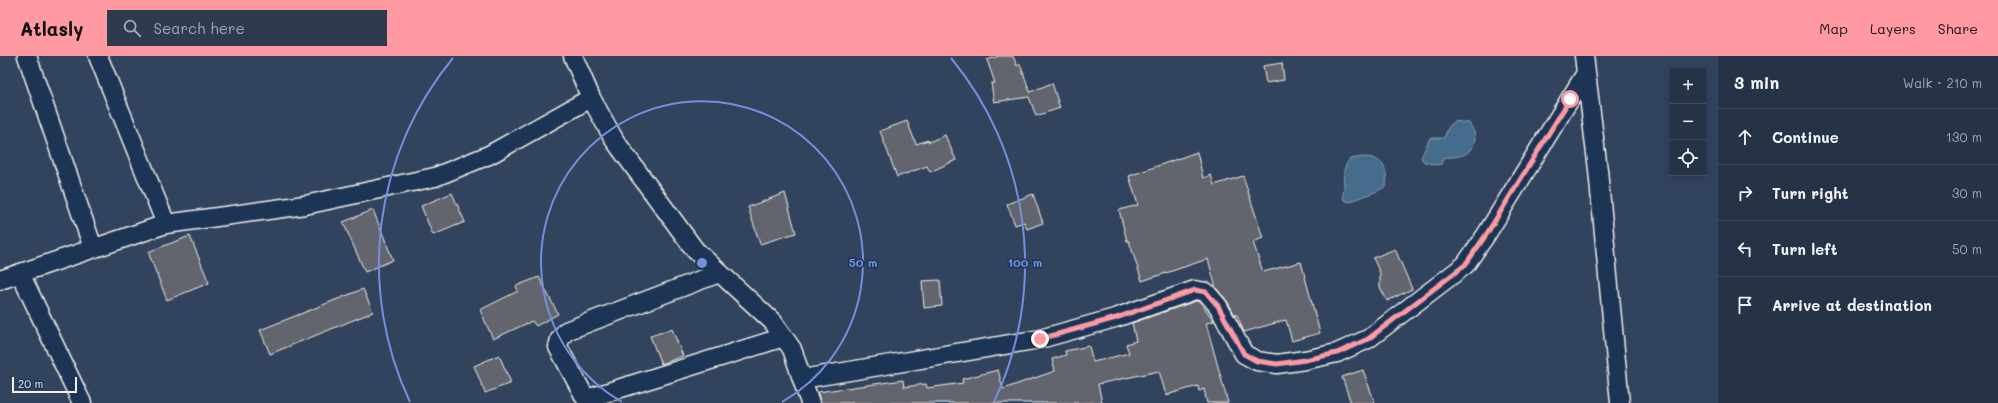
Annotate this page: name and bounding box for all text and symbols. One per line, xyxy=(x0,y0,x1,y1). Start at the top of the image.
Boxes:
search box xyxy=(107,10,387,46)
text: Atlasly xyxy=(20,16,83,41)
icon: search xyxy=(121,17,143,39)
text: Search here xyxy=(153,18,245,38)
text: Map xyxy=(1819,19,1848,38)
text: Layers xyxy=(1870,19,1916,38)
text: Share xyxy=(1938,19,1978,38)
map controls xyxy=(1670,68,1706,176)
button: + xyxy=(1670,68,1706,104)
text: 3 min xyxy=(1734,71,1779,93)
text: Walk · 210 m xyxy=(1903,74,1982,91)
route start xyxy=(1561,90,1579,108)
button: − xyxy=(1670,104,1706,140)
icon: ahead xyxy=(1734,126,1756,148)
text: Continue xyxy=(1772,127,1839,147)
text: 130 m xyxy=(1946,128,1982,145)
button: locate xyxy=(1670,140,1706,176)
icon: right xyxy=(1734,182,1756,204)
text: Turn right xyxy=(1772,183,1849,203)
text: 30 m xyxy=(1952,184,1982,201)
icon: left xyxy=(1734,238,1756,260)
text: Turn left xyxy=(1772,239,1837,259)
text: 50 m xyxy=(1952,240,1982,257)
text: 50 m xyxy=(849,254,877,270)
text: 100 m xyxy=(1008,254,1042,270)
centre of rings xyxy=(695,256,709,270)
icon: arrive xyxy=(1734,294,1756,316)
text: Arrive at destination xyxy=(1772,295,1932,315)
route end xyxy=(1031,330,1049,348)
scale bar xyxy=(12,375,77,394)
text: 20 m xyxy=(18,376,43,391)

